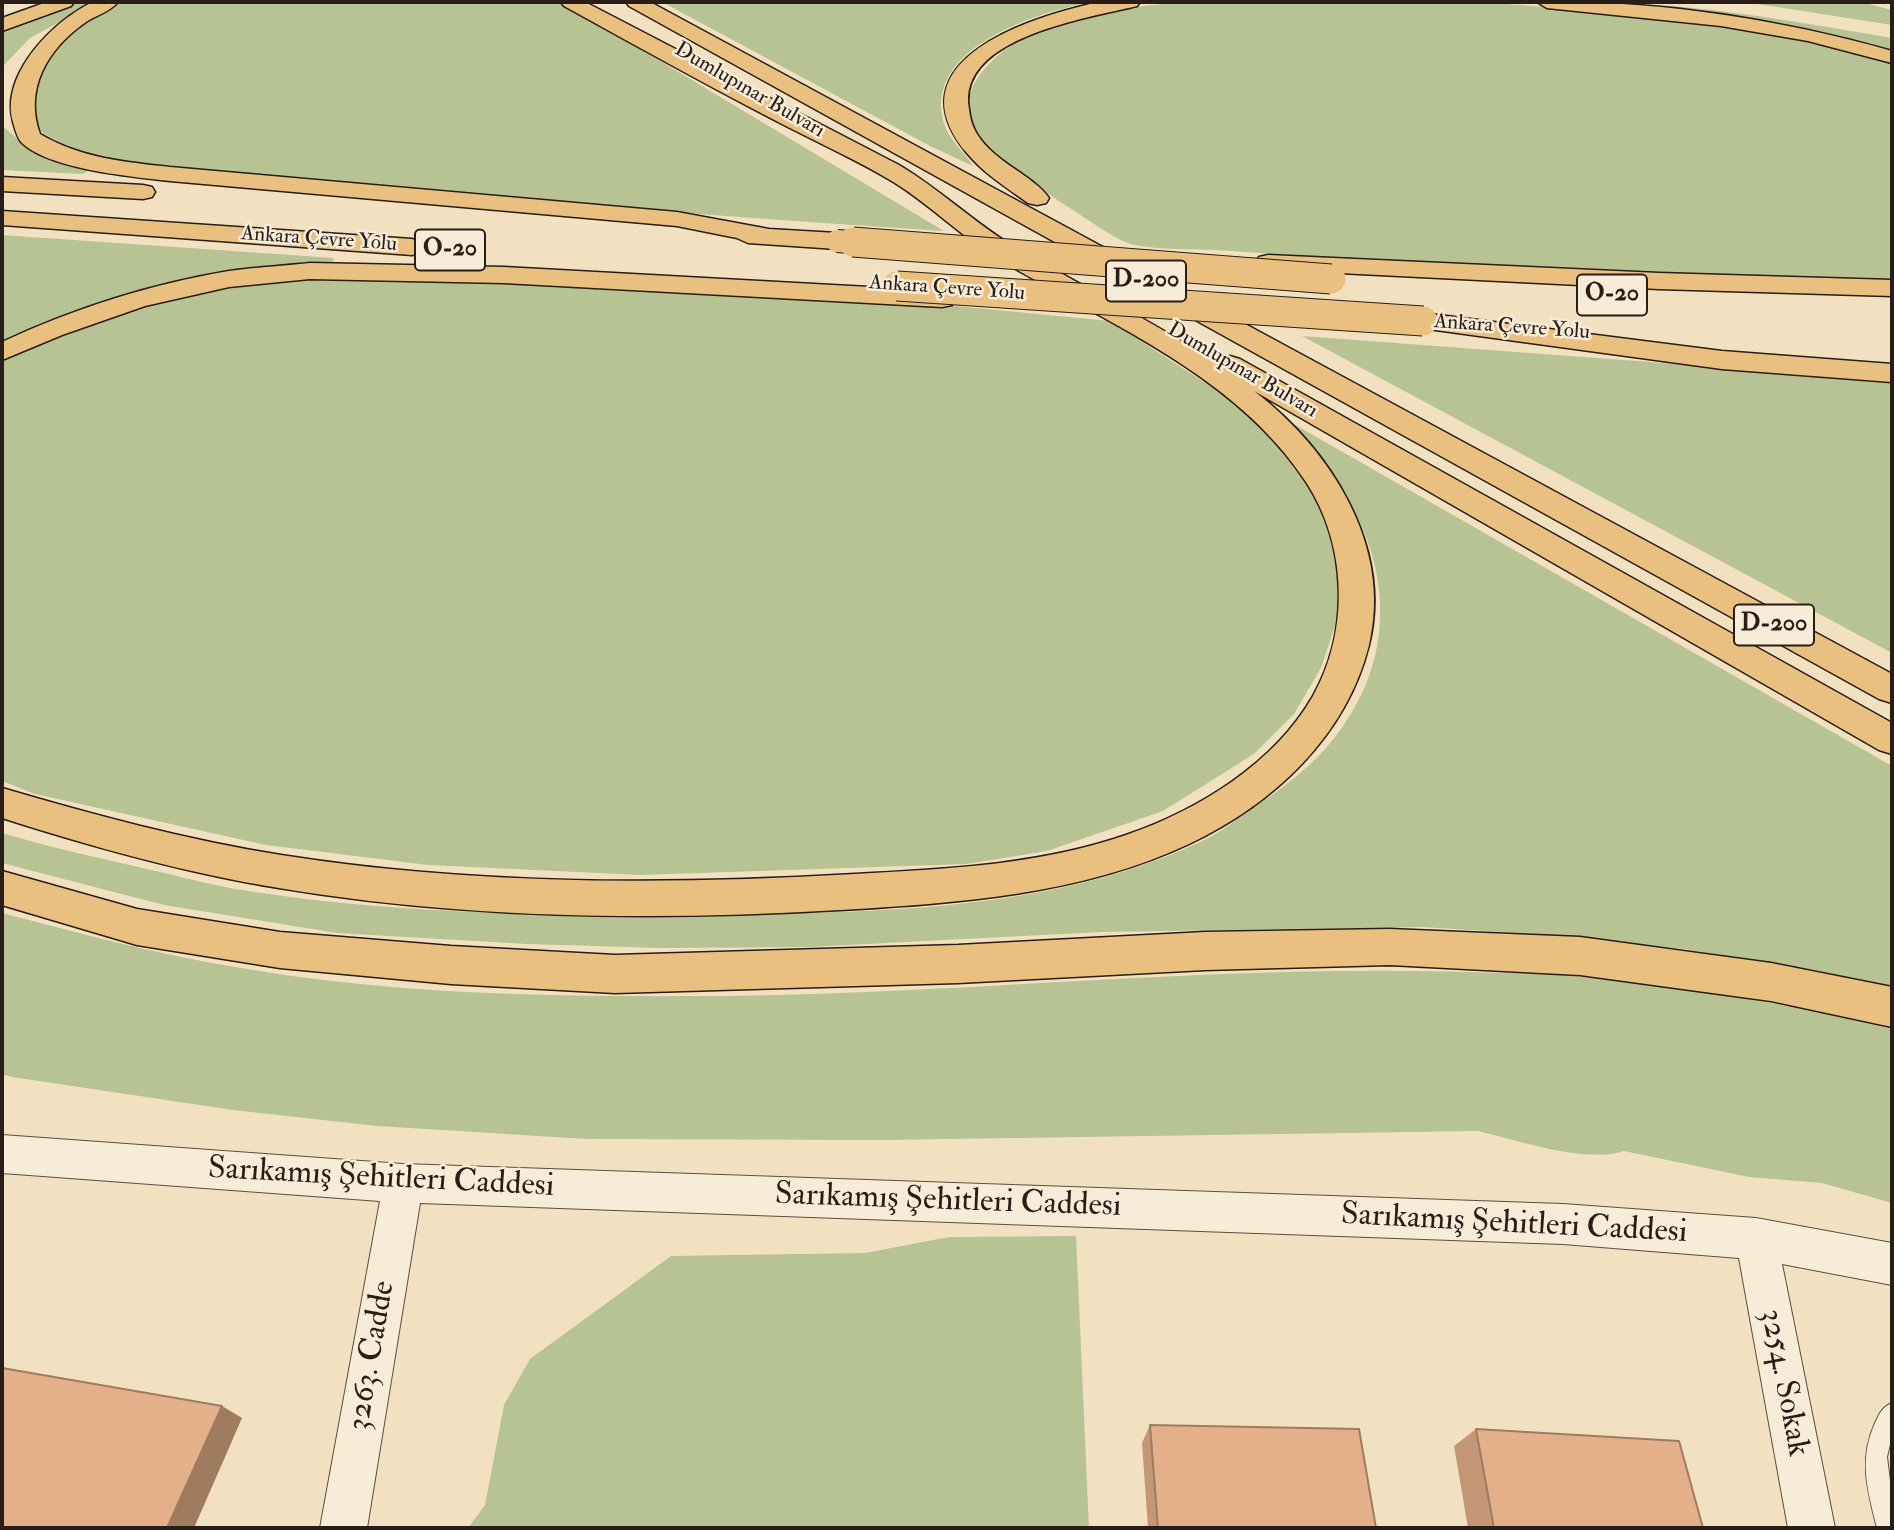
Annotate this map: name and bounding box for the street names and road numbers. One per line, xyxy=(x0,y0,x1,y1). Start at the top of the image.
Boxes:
street label: Dumlupınar Bulvarı xyxy=(669,38,829,144)
street label: Ankara Çevre Yolu xyxy=(240,222,398,258)
road number: O-20 xyxy=(415,230,485,270)
road number: D-200 xyxy=(1106,260,1186,302)
street label: Ankara Çevre Yolu xyxy=(868,271,1026,307)
road number: O-20 xyxy=(1577,274,1647,316)
street label: Ankara Çevre Yolu xyxy=(1433,310,1591,346)
street label: Dumlupınar Bulvarı xyxy=(1162,318,1322,424)
road number: D-200 xyxy=(1734,604,1814,646)
street label: Sarıkamış Şehitleri Caddesi xyxy=(207,1151,555,1207)
street label: Sarıkamış Şehitleri Caddesi xyxy=(774,1177,1122,1227)
street label: Sarıkamış Şehitleri Caddesi xyxy=(1340,1197,1688,1253)
street label: 3263. Cadde xyxy=(341,1278,405,1434)
street label: 3254. Sokak xyxy=(1750,1306,1816,1460)

